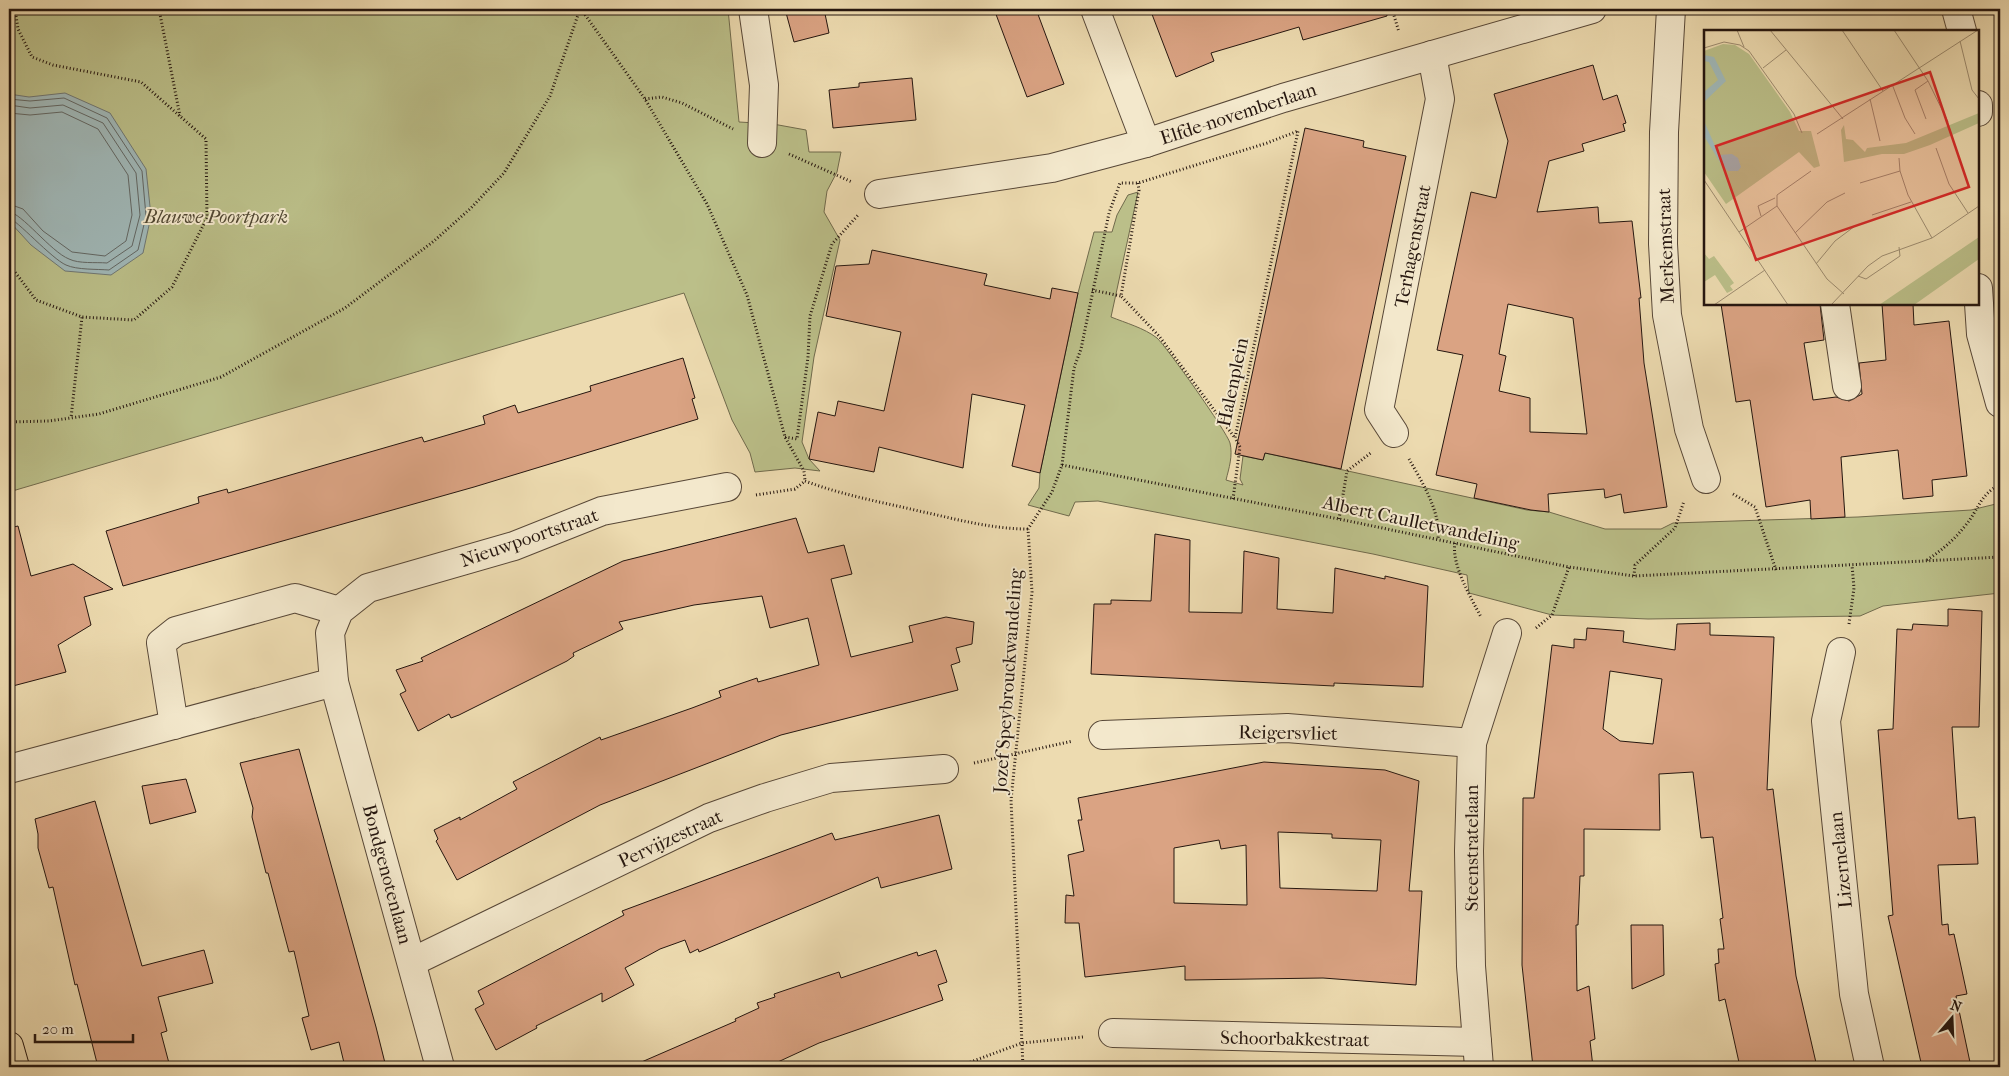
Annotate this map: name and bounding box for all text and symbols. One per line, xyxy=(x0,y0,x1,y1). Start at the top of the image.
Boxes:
inset map xyxy=(1704,30,1979,305)
street label: Elfde-novemberlaan xyxy=(1157,78,1319,150)
street label: Terhagenstraat xyxy=(1390,183,1436,310)
street label: Merkemstraat xyxy=(1653,188,1679,304)
park label: Blauwe Poortpark xyxy=(143,206,288,228)
street label: Halenplein xyxy=(1213,336,1253,429)
street label: Albert Caulletwandeling xyxy=(1320,491,1522,555)
street label: Nieuwpoortstraat xyxy=(457,504,601,572)
street label: Jozef Speybrouckwandeling xyxy=(989,567,1027,796)
street label: Reigersvliet xyxy=(1238,721,1338,745)
street label: Steenstratelaan xyxy=(1461,784,1483,912)
street label: Bondgenotenlaan xyxy=(358,802,416,947)
street label: Pervijzestraat xyxy=(615,805,726,873)
street label: Lizernelaan xyxy=(1825,810,1857,909)
north arrow xyxy=(1926,994,1976,1044)
text: N xyxy=(1948,996,1964,1016)
scale bar xyxy=(35,1011,132,1043)
text: 20 m xyxy=(42,1020,74,1038)
street label: Schoorbakkestraat xyxy=(1220,1027,1370,1051)

